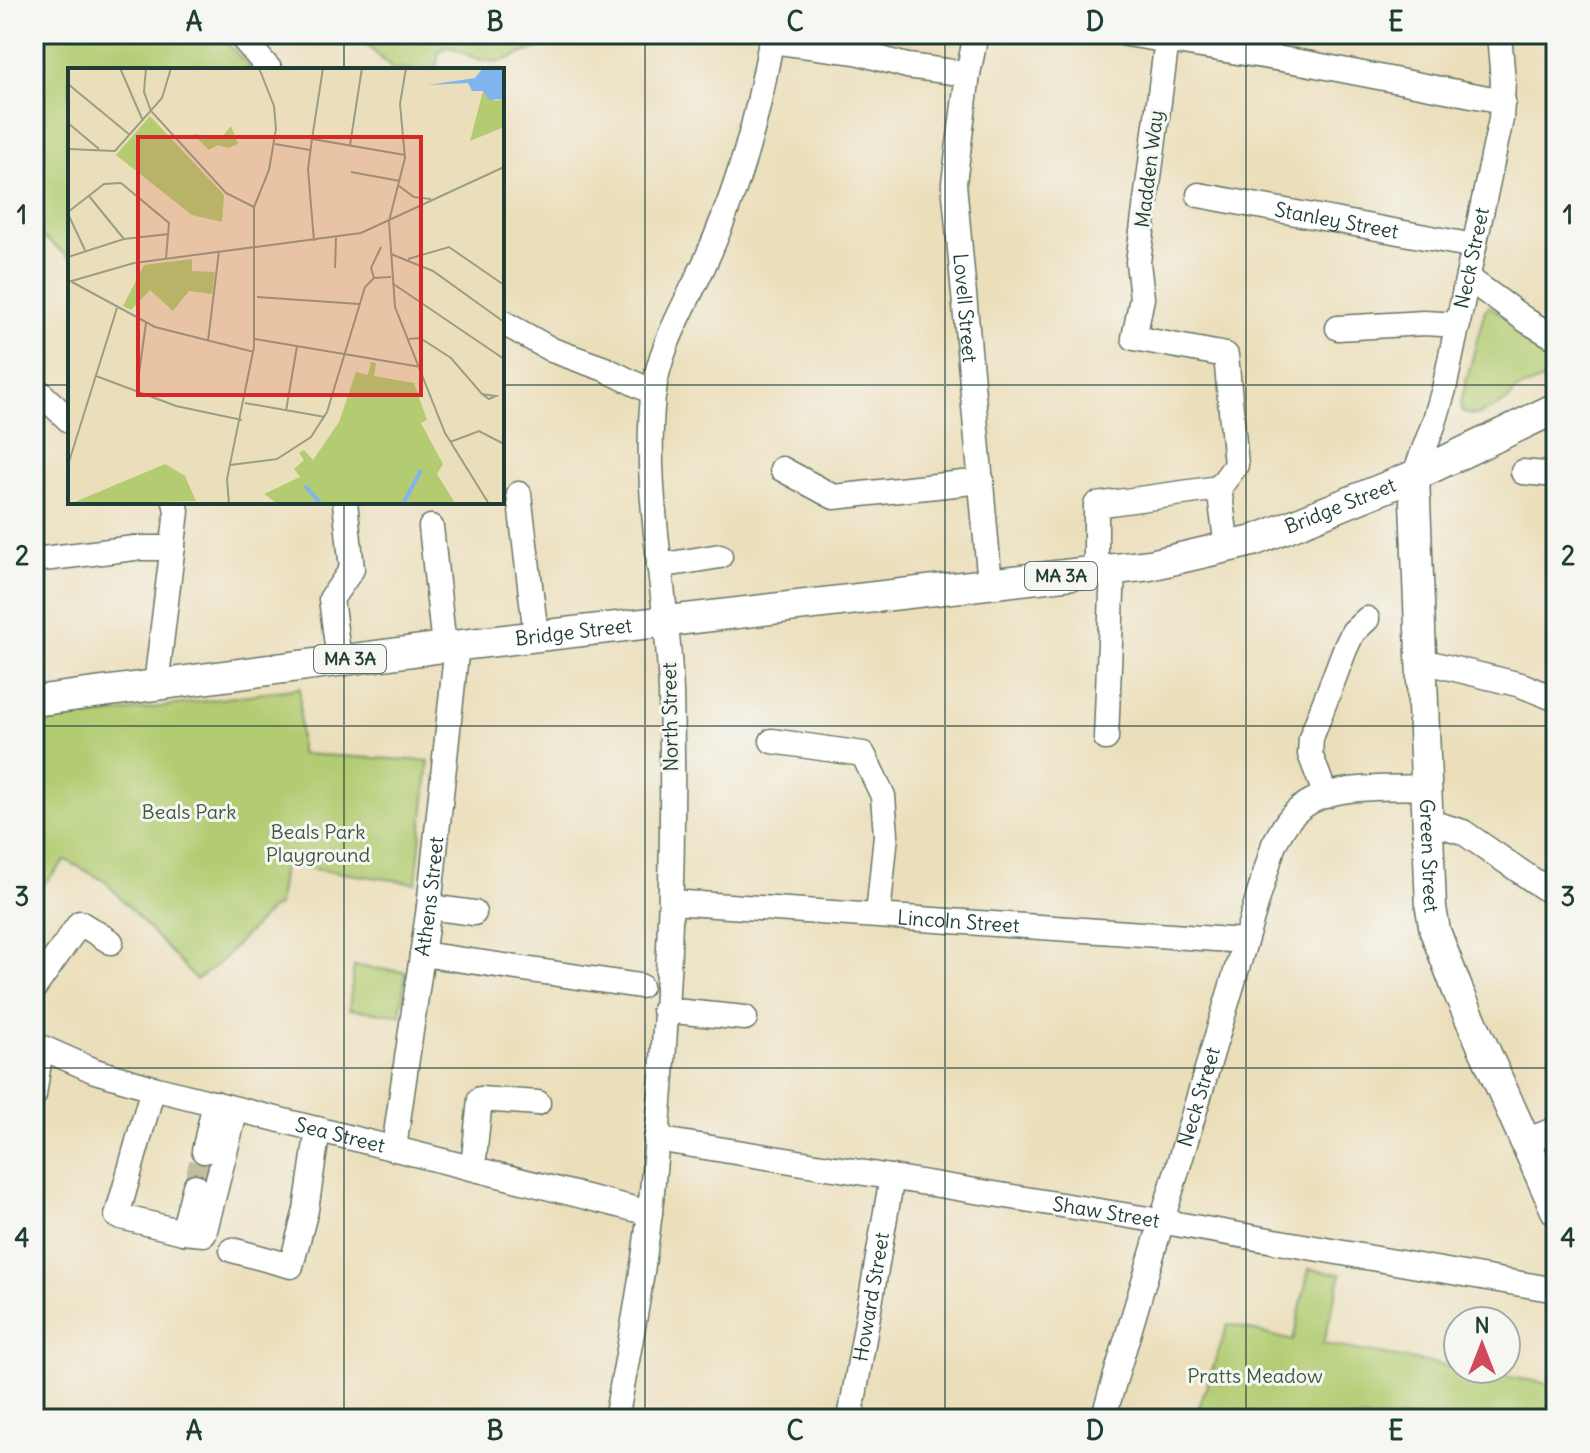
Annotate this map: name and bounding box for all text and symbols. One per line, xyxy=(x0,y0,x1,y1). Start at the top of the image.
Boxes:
text: A xyxy=(186,5,203,38)
text: B xyxy=(486,5,504,38)
text: C xyxy=(786,5,804,38)
text: D xyxy=(1086,5,1104,38)
text: E xyxy=(1388,5,1404,38)
inset map xyxy=(68,68,504,504)
street label: Madden Way xyxy=(1129,109,1168,229)
street label: Stanley Street xyxy=(1273,196,1401,244)
text: 1 xyxy=(17,198,27,231)
text: 1 xyxy=(1563,198,1573,231)
street label: Neck Street xyxy=(1448,205,1494,311)
street label: Lovell Street xyxy=(948,252,983,364)
street label: Bridge Street xyxy=(1281,472,1399,539)
text: 2 xyxy=(15,539,29,572)
text: 2 xyxy=(1561,539,1575,572)
road number: MA 3A xyxy=(1025,562,1097,590)
street label: Bridge Street xyxy=(514,612,634,651)
road number: MA 3A xyxy=(314,645,386,673)
street label: North Street xyxy=(656,662,683,772)
park label: Beals Park xyxy=(142,799,236,824)
street label: Green Street xyxy=(1415,799,1445,915)
park label: Beals Park Playground xyxy=(266,819,371,867)
street label: Athens Street xyxy=(409,835,448,958)
text: 3 xyxy=(15,880,29,913)
text: 3 xyxy=(1561,880,1575,913)
street label: Lincoln Street xyxy=(896,904,1021,938)
street label: Neck Street xyxy=(1172,1044,1225,1150)
street label: Sea Street xyxy=(293,1111,388,1158)
street label: Shaw Street xyxy=(1051,1191,1162,1233)
text: 4 xyxy=(14,1221,30,1254)
text: 4 xyxy=(1560,1221,1576,1254)
street label: Howard Street xyxy=(847,1230,894,1363)
north arrow xyxy=(1442,1305,1522,1385)
text: N xyxy=(1474,1311,1490,1339)
park label: Pratts Meadow xyxy=(1187,1363,1323,1388)
text: A xyxy=(186,1414,203,1447)
text: B xyxy=(486,1414,504,1447)
text: C xyxy=(786,1414,804,1447)
text: D xyxy=(1086,1414,1104,1447)
text: E xyxy=(1388,1414,1404,1447)

